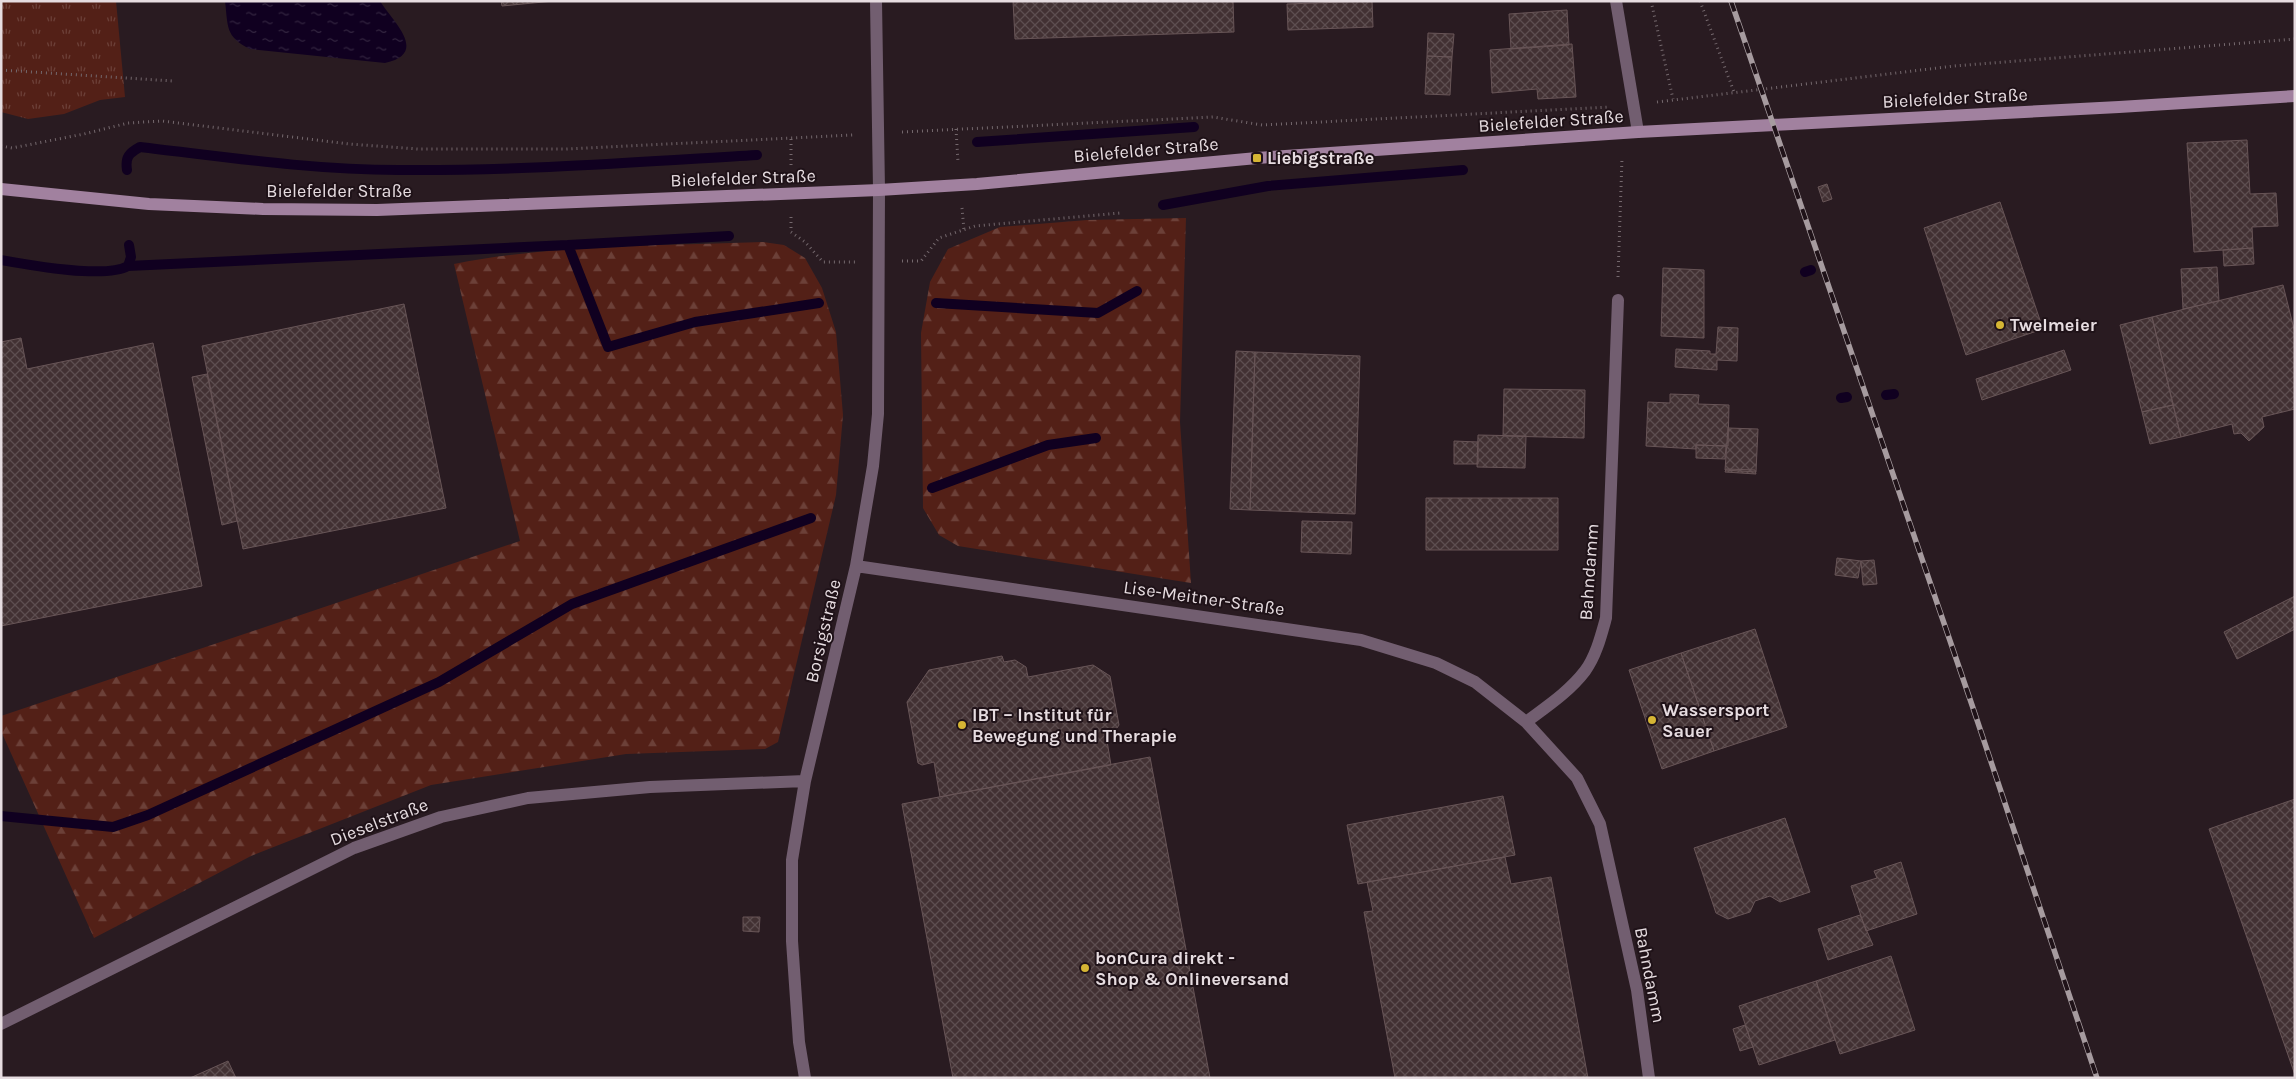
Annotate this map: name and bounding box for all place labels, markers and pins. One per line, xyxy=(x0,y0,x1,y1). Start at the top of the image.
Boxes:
place label: Liebigstraße xyxy=(1267,147,1374,169)
marker: Liebigstraße xyxy=(1251,152,1263,164)
place label: Twelmeier xyxy=(2010,314,2097,336)
marker: Twelmeier xyxy=(1994,319,2006,331)
place label: Wassersport Sauer xyxy=(1662,699,1769,742)
place label: IBT – Institut für Bewegung und Therapie xyxy=(972,704,1177,747)
marker: Wassersport Sauer xyxy=(1646,714,1658,726)
marker: IBT – Institut für Bewegung und Therapie xyxy=(956,719,968,731)
place label: bonCura direkt - Shop & Onlineversand xyxy=(1095,947,1289,990)
marker: bonCura direkt - Shop & Onlineversand xyxy=(1079,962,1091,974)

